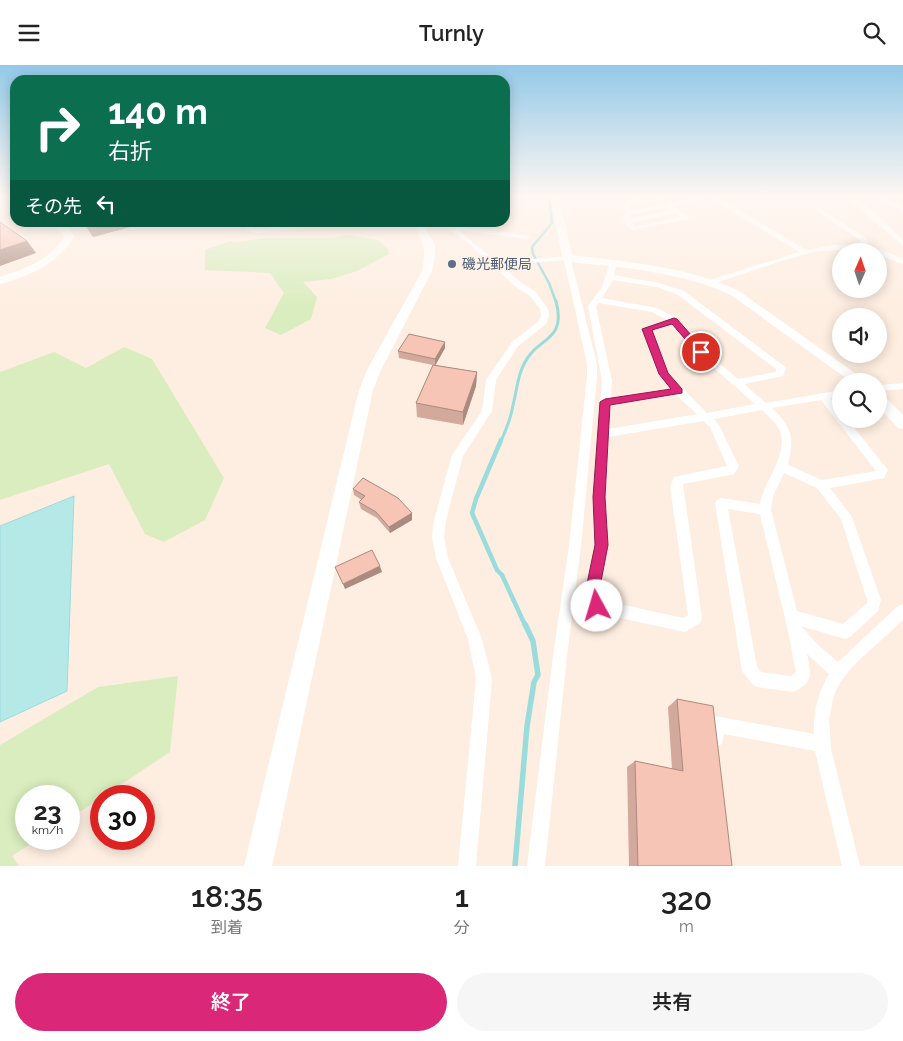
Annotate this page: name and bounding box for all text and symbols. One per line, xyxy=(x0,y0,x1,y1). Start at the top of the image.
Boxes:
icon: menu xyxy=(15,19,43,47)
icon: search xyxy=(860,19,888,47)
text: Turnly xyxy=(419,20,484,46)
text: 140 m xyxy=(108,91,208,132)
icon: right xyxy=(25,95,90,160)
text: 右折 xyxy=(108,138,152,164)
icon: left xyxy=(92,190,120,218)
text: その先 xyxy=(25,195,82,217)
north arrow xyxy=(832,243,888,297)
map controls xyxy=(832,243,887,428)
place label: 磯光郵便局 xyxy=(462,256,532,272)
marker: 磯光郵便局 xyxy=(446,258,458,270)
button: sound xyxy=(832,308,887,363)
pin xyxy=(680,331,722,373)
icon: arrive xyxy=(687,338,715,366)
button: search xyxy=(832,373,887,428)
position arrow xyxy=(570,579,622,631)
speed limit sign: 30 xyxy=(90,785,155,850)
text: 23 xyxy=(33,796,62,826)
text: km/h xyxy=(32,823,63,837)
text: 18:35 xyxy=(191,879,263,914)
text: 1 xyxy=(455,879,469,914)
text: 320 xyxy=(661,882,712,917)
text: m xyxy=(679,917,694,936)
text: 到着 xyxy=(211,918,243,937)
text: 分 xyxy=(454,918,470,937)
button: 終了 xyxy=(15,973,447,1031)
button: 共有 xyxy=(457,973,888,1031)

